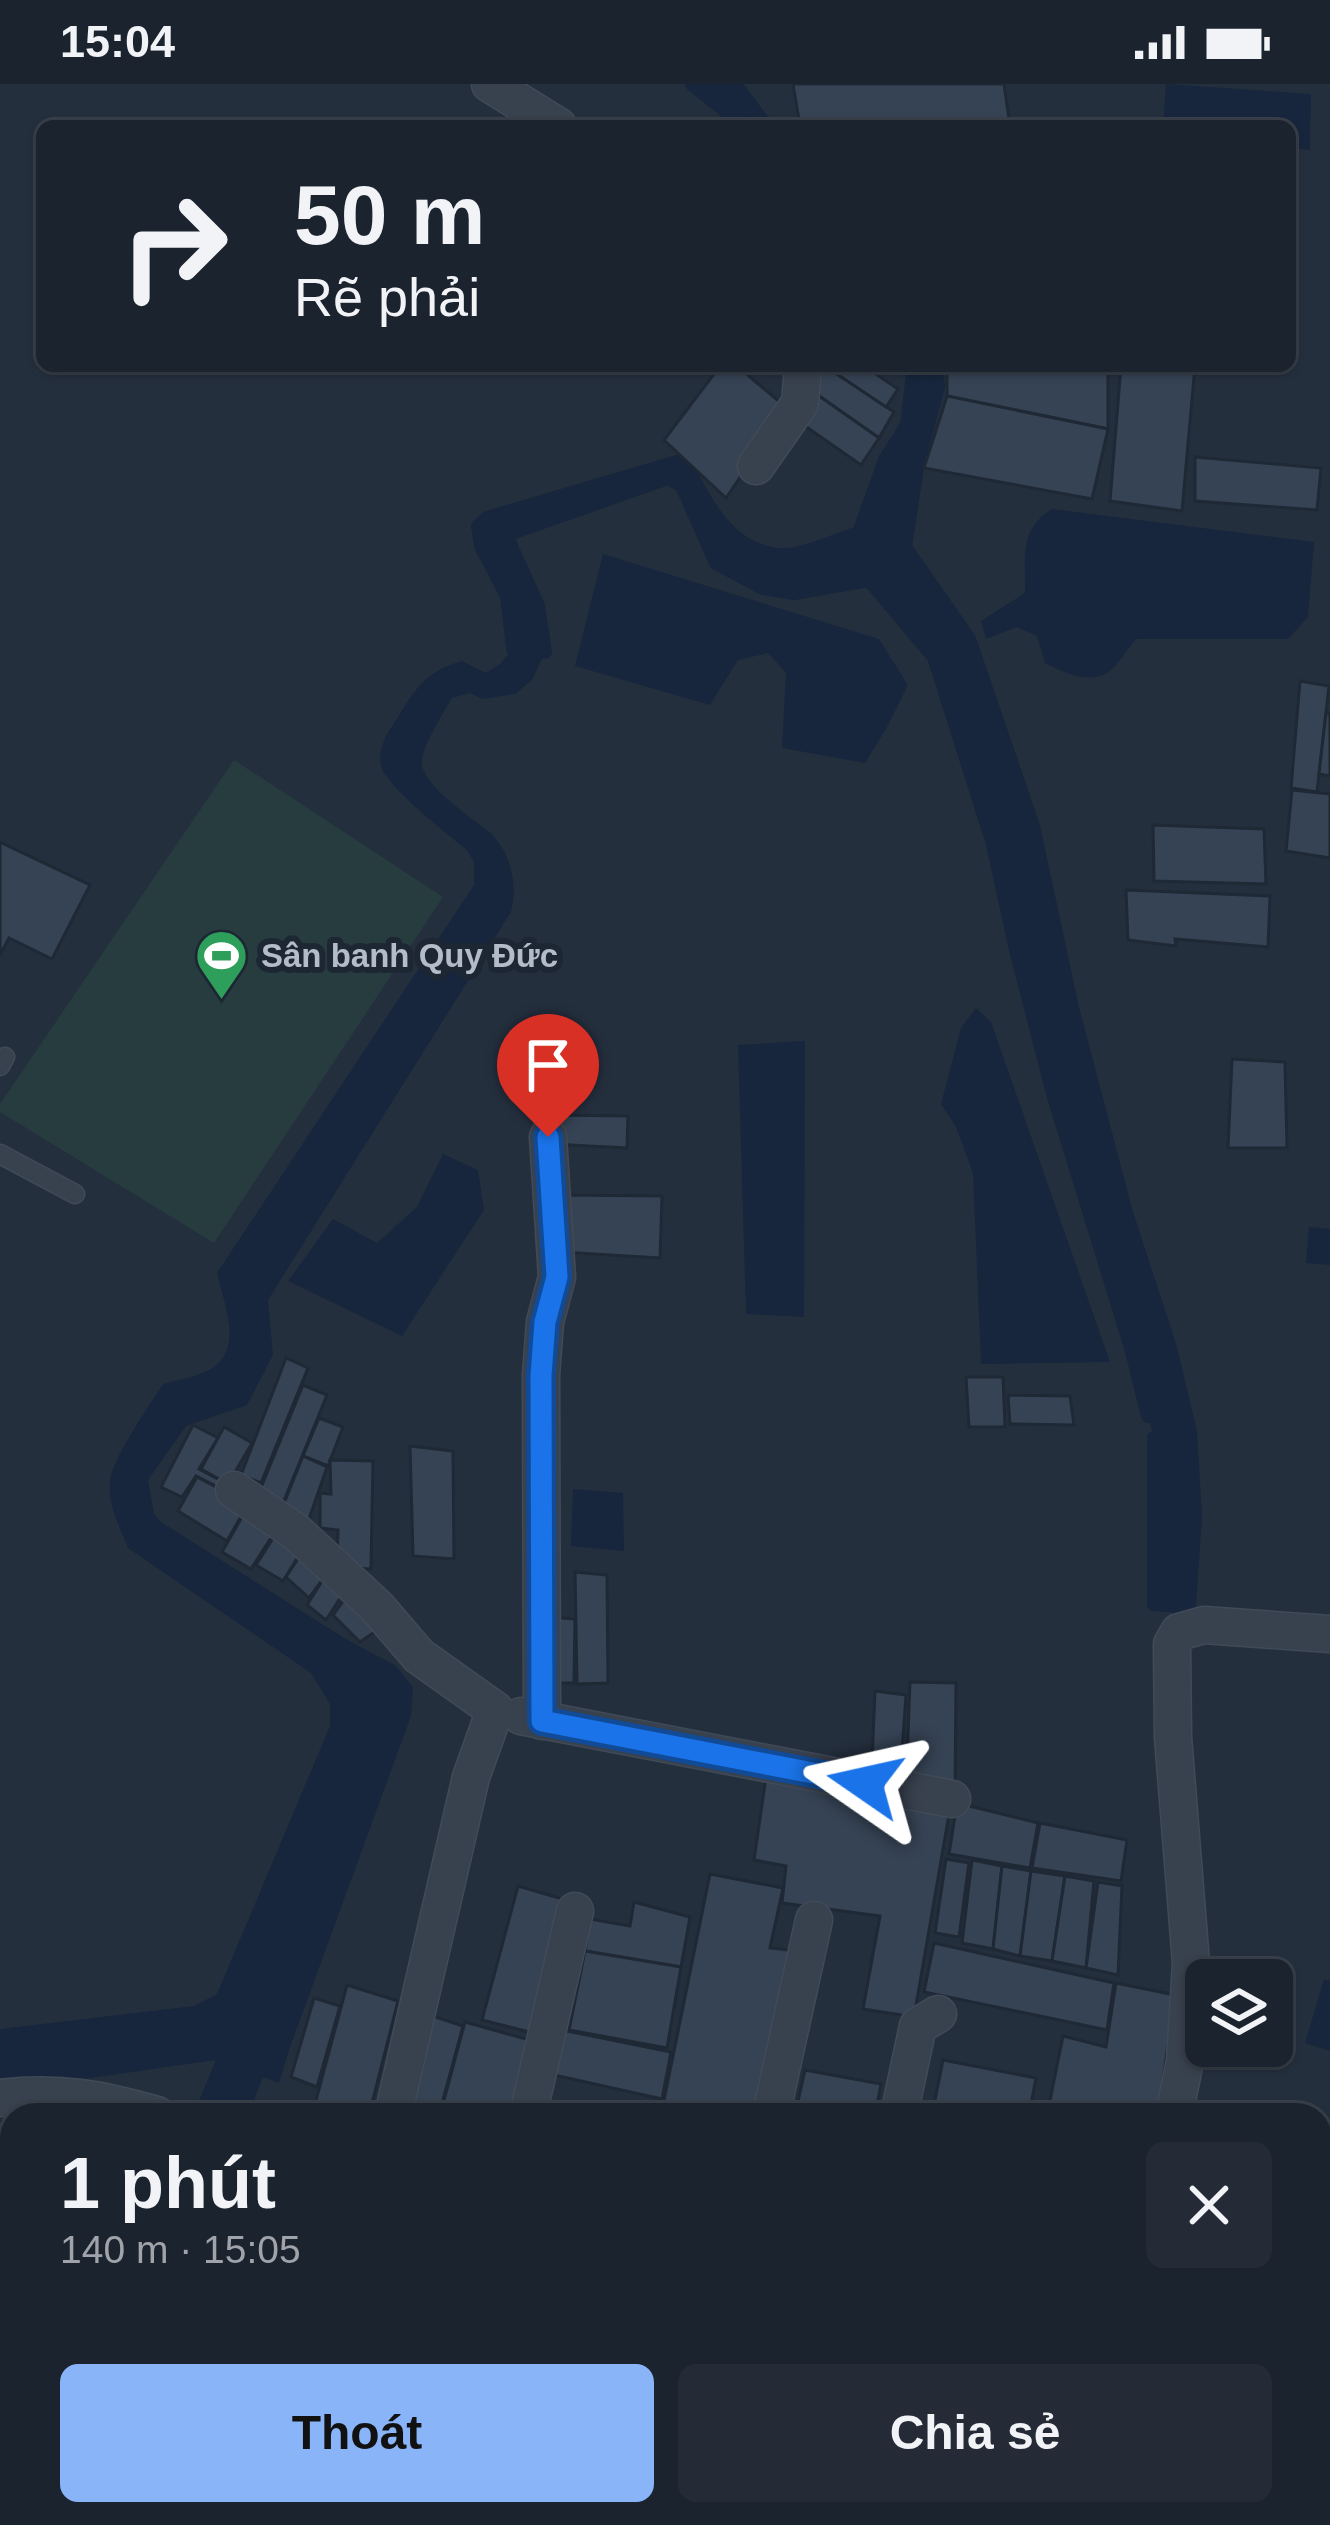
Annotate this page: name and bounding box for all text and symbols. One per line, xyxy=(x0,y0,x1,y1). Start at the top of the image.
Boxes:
text: 15:04 xyxy=(60,16,175,67)
icon: right xyxy=(96,168,252,324)
text: 50 m xyxy=(294,168,485,262)
text: Rẽ phải xyxy=(294,267,480,327)
sports icon: Sân banh Quy Đức xyxy=(194,927,250,1001)
place label: Sân banh Quy Đức xyxy=(261,937,558,974)
pin xyxy=(497,1014,599,1137)
icon: arrive xyxy=(515,1032,581,1098)
position arrow xyxy=(802,1720,928,1846)
map controls xyxy=(1185,1959,1293,2067)
button: layers xyxy=(1185,1959,1293,2067)
button: close xyxy=(1146,2142,1272,2268)
text: 1 phút xyxy=(60,2143,276,2223)
text: 140 m · 15:05 xyxy=(60,2228,301,2271)
button: Thoát xyxy=(60,2364,654,2502)
button: Chia sẻ xyxy=(678,2364,1272,2502)

